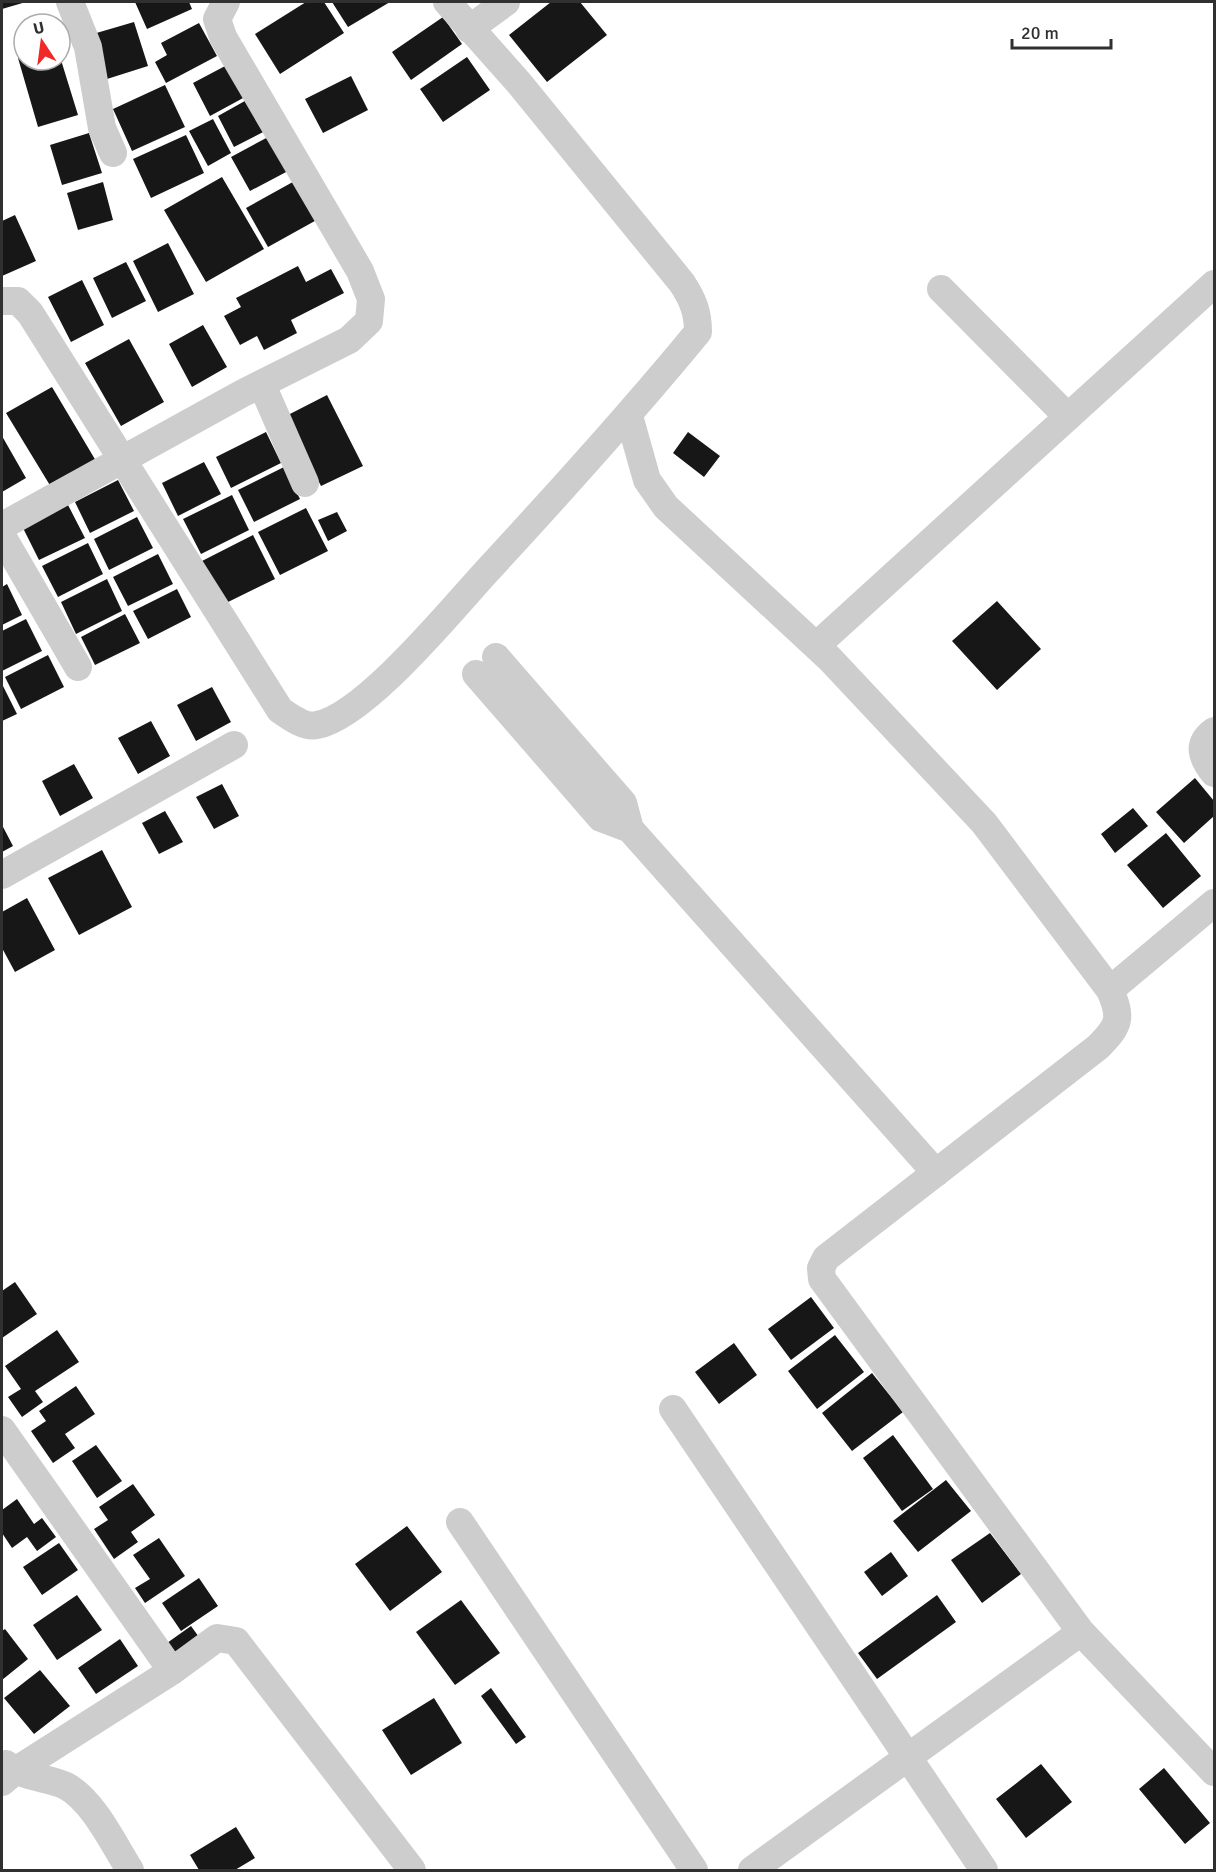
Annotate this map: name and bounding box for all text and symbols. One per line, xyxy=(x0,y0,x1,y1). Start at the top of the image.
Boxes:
north arrow xyxy=(12,12,72,72)
scale bar xyxy=(1012,12,1111,50)
text: U xyxy=(31,17,46,39)
text: 20 m xyxy=(1021,22,1059,44)

